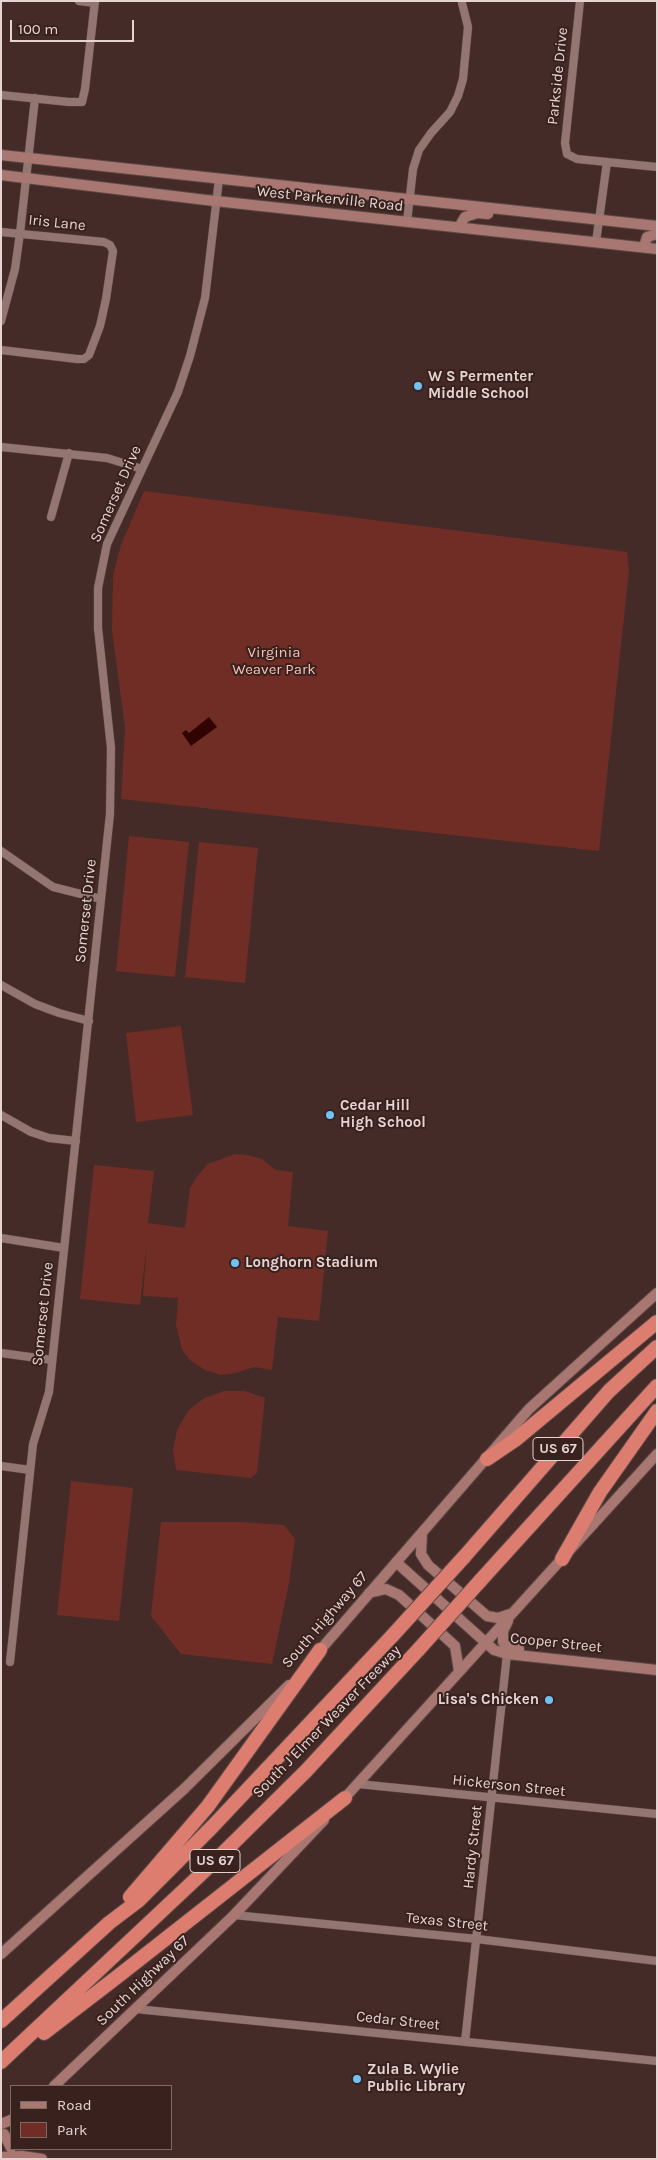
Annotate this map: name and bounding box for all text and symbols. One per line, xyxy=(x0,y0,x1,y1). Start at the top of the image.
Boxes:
scale bar xyxy=(12,10,136,42)
text: 100 m xyxy=(18,20,58,38)
street label: Parkside Drive xyxy=(544,26,572,126)
street label: West Parkerville Road xyxy=(256,182,404,216)
street label: Iris Lane xyxy=(27,211,87,235)
place label: W S Permenter Middle School xyxy=(428,368,533,403)
marker: W S Permenter Middle School xyxy=(412,380,424,392)
street label: Somerset Drive xyxy=(87,443,145,545)
park label: Virginia Weaver Park xyxy=(232,644,316,679)
street label: Somerset Drive xyxy=(72,858,100,964)
place label: Cedar Hill High School xyxy=(340,1097,426,1132)
marker: Cedar Hill High School xyxy=(324,1109,336,1121)
place label: Longhorn Stadium xyxy=(245,1254,378,1272)
marker: Longhorn Stadium xyxy=(229,1257,241,1269)
street label: Somerset Drive xyxy=(29,1261,57,1367)
road number: US 67 xyxy=(533,1438,583,1460)
street label: South Highway 67 xyxy=(278,1568,372,1672)
street label: Cooper Street xyxy=(509,1629,603,1657)
street label: South J Elmer Weaver Freeway xyxy=(249,1642,405,1802)
place label: Lisa's Chicken xyxy=(438,1691,539,1709)
marker: Lisa's Chicken xyxy=(543,1694,555,1706)
street label: Hickerson Street xyxy=(452,1771,566,1801)
street label: Hardy Street xyxy=(460,1804,486,1890)
road number: US 67 xyxy=(190,1850,240,1872)
street label: Texas Street xyxy=(405,1909,489,1935)
street label: South Highway 67 xyxy=(93,1932,193,2030)
street label: Cedar Street xyxy=(355,2008,441,2034)
place label: Zula B. Wylie Public Library xyxy=(367,2061,465,2096)
marker: Zula B. Wylie Public Library xyxy=(351,2073,363,2085)
legend xyxy=(10,2085,172,2150)
text: Road xyxy=(57,2096,92,2114)
text: Park xyxy=(57,2121,87,2139)

